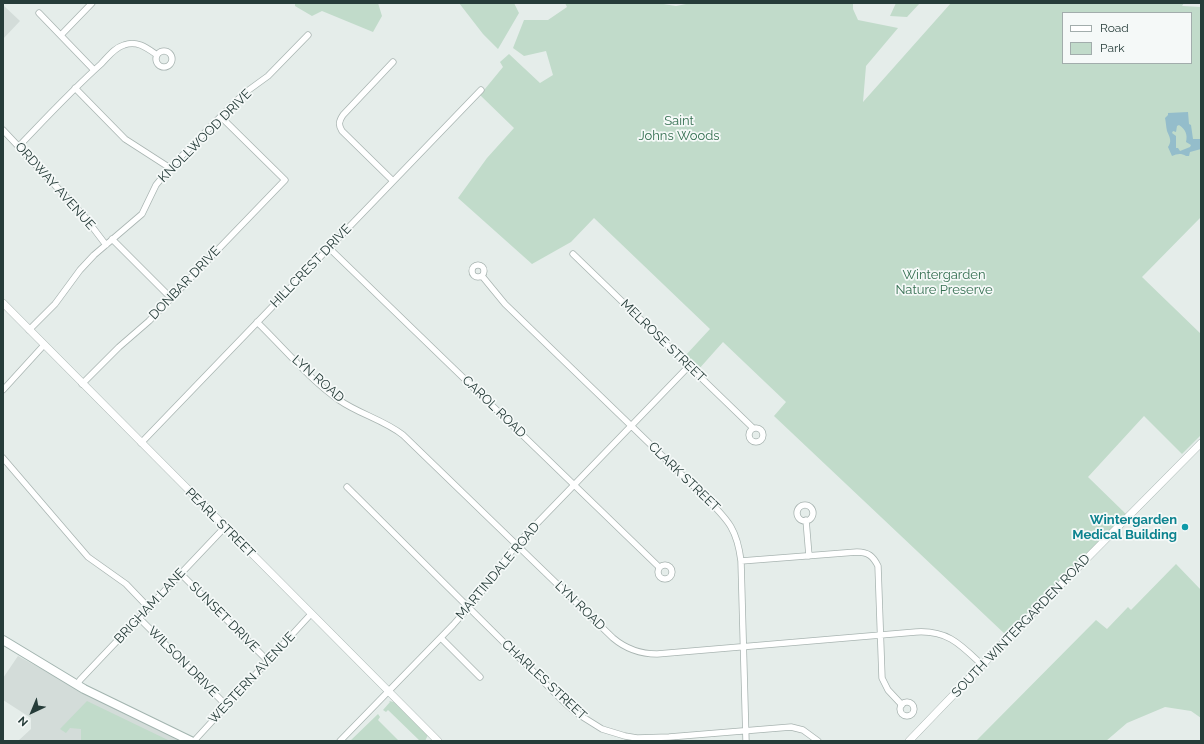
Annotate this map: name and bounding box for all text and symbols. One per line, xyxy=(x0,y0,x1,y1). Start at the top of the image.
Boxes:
legend xyxy=(1062,12,1192,64)
text: Road xyxy=(1100,21,1129,35)
text: Park xyxy=(1100,41,1125,55)
street label: KNOLLWOOD DRIVE xyxy=(155,86,255,186)
park label: Saint Johns Woods xyxy=(638,113,720,144)
street label: ORDWAY AVENUE xyxy=(12,139,98,233)
street label: HILLCREST DRIVE xyxy=(267,221,355,311)
street label: DONBAR DRIVE xyxy=(146,243,224,323)
park label: Wintergarden Nature Preserve xyxy=(895,267,993,298)
street label: MELROSE STREET xyxy=(617,296,709,386)
street label: LYN ROAD xyxy=(289,352,347,406)
street label: CAROL ROAD xyxy=(459,373,529,441)
street label: CLARK STREET xyxy=(645,439,723,515)
street label: PEARL STREET xyxy=(182,485,258,561)
place label: Wintergarden Medical Building xyxy=(1072,512,1177,543)
street label: MARTINDALE ROAD xyxy=(453,519,543,623)
marker: Wintergarden Medical Building xyxy=(1180,522,1190,532)
street label: SOUTH WINTERGARDEN ROAD xyxy=(948,551,1094,701)
street label: BRIGHAM LANE xyxy=(111,565,189,647)
street label: LYN ROAD xyxy=(552,578,608,634)
street label: SUNSET DRIVE xyxy=(186,579,262,655)
street label: WILSON DRIVE xyxy=(145,624,221,700)
street label: WESTERN AVENUE xyxy=(206,629,298,727)
street label: CHARLES STREET xyxy=(498,637,590,723)
north arrow xyxy=(12,692,52,732)
text: N xyxy=(16,713,31,729)

